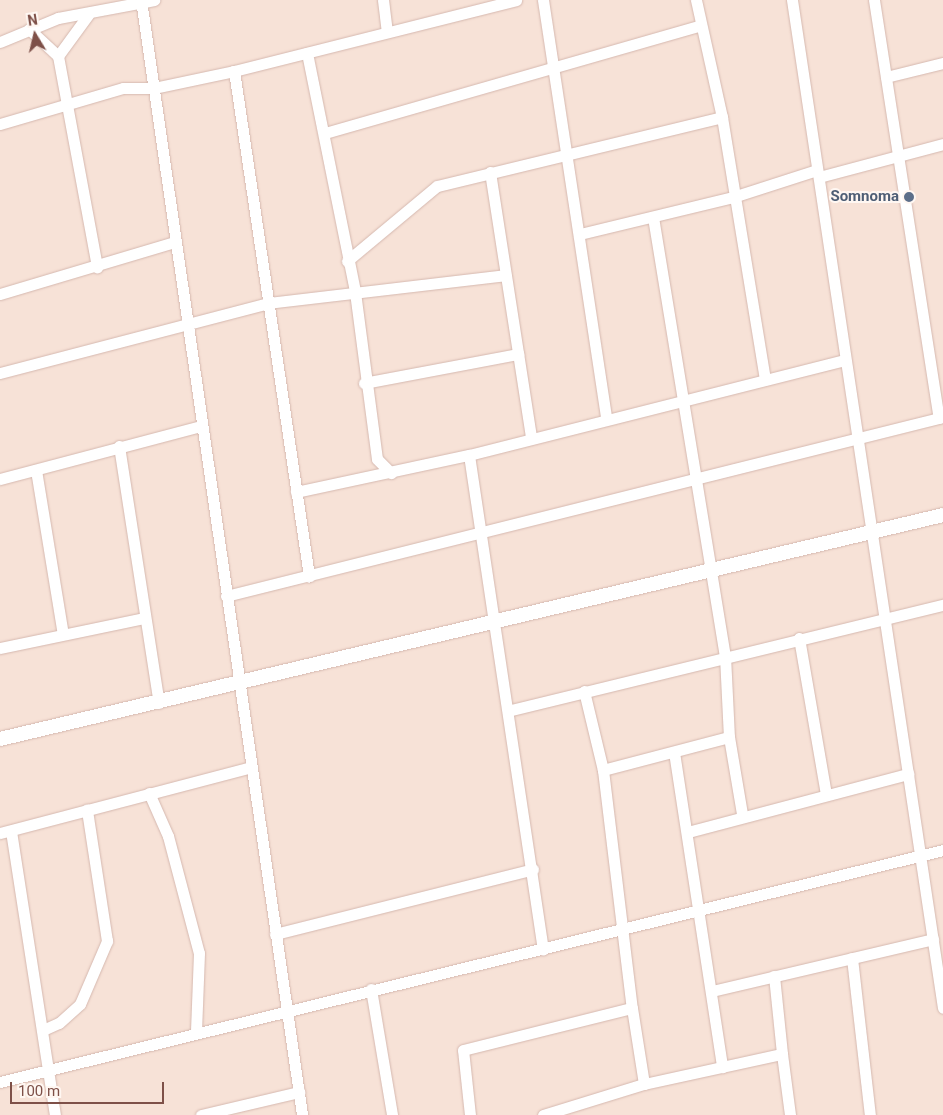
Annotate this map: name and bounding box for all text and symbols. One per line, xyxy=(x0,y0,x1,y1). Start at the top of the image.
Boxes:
north arrow xyxy=(10,10,60,60)
text: N xyxy=(27,12,39,29)
place label: Somnoma xyxy=(830,188,899,206)
marker: Somnoma xyxy=(903,191,915,203)
scale bar xyxy=(12,1072,166,1104)
text: 100 m xyxy=(18,1082,60,1100)

